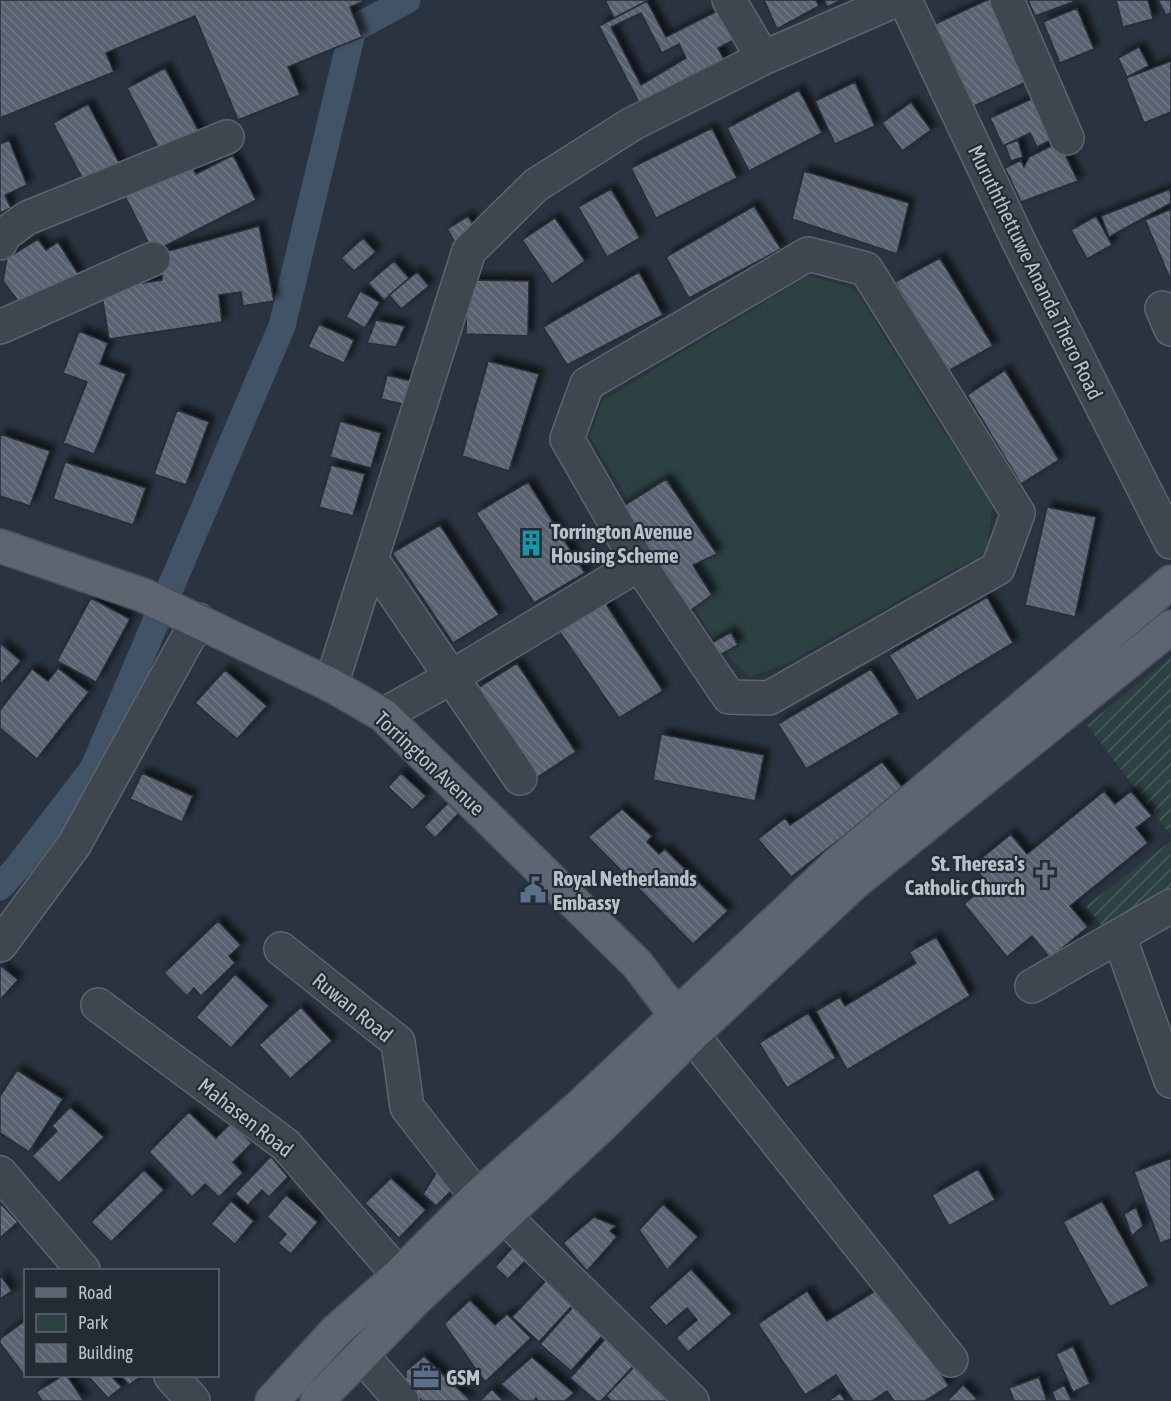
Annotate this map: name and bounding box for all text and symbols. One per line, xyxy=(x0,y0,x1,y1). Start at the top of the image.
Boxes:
street label: Muruththettuwe Ananda Thero Road xyxy=(964,141,1108,403)
place label: Torrington Avenue Housing Scheme xyxy=(551,519,692,567)
building icon: Torrington Avenue Housing Scheme xyxy=(516,528,546,558)
street label: Torrington Avenue xyxy=(370,706,490,820)
place label: St. Theresa's Catholic Church xyxy=(905,851,1026,899)
church icon: St. Theresa's Catholic Church xyxy=(1030,860,1060,890)
place label: Royal Netherlands Embassy xyxy=(553,866,697,914)
public building icon: Royal Netherlands Embassy xyxy=(518,875,548,905)
street label: Ruwan Road xyxy=(308,968,398,1046)
street label: Mahasen Road xyxy=(194,1072,298,1162)
legend xyxy=(24,1269,219,1377)
text: Road xyxy=(78,1282,112,1303)
text: Park xyxy=(78,1312,108,1333)
text: Building xyxy=(78,1342,133,1363)
office icon: GSM xyxy=(411,1362,441,1392)
place label: GSM xyxy=(446,1365,480,1389)

